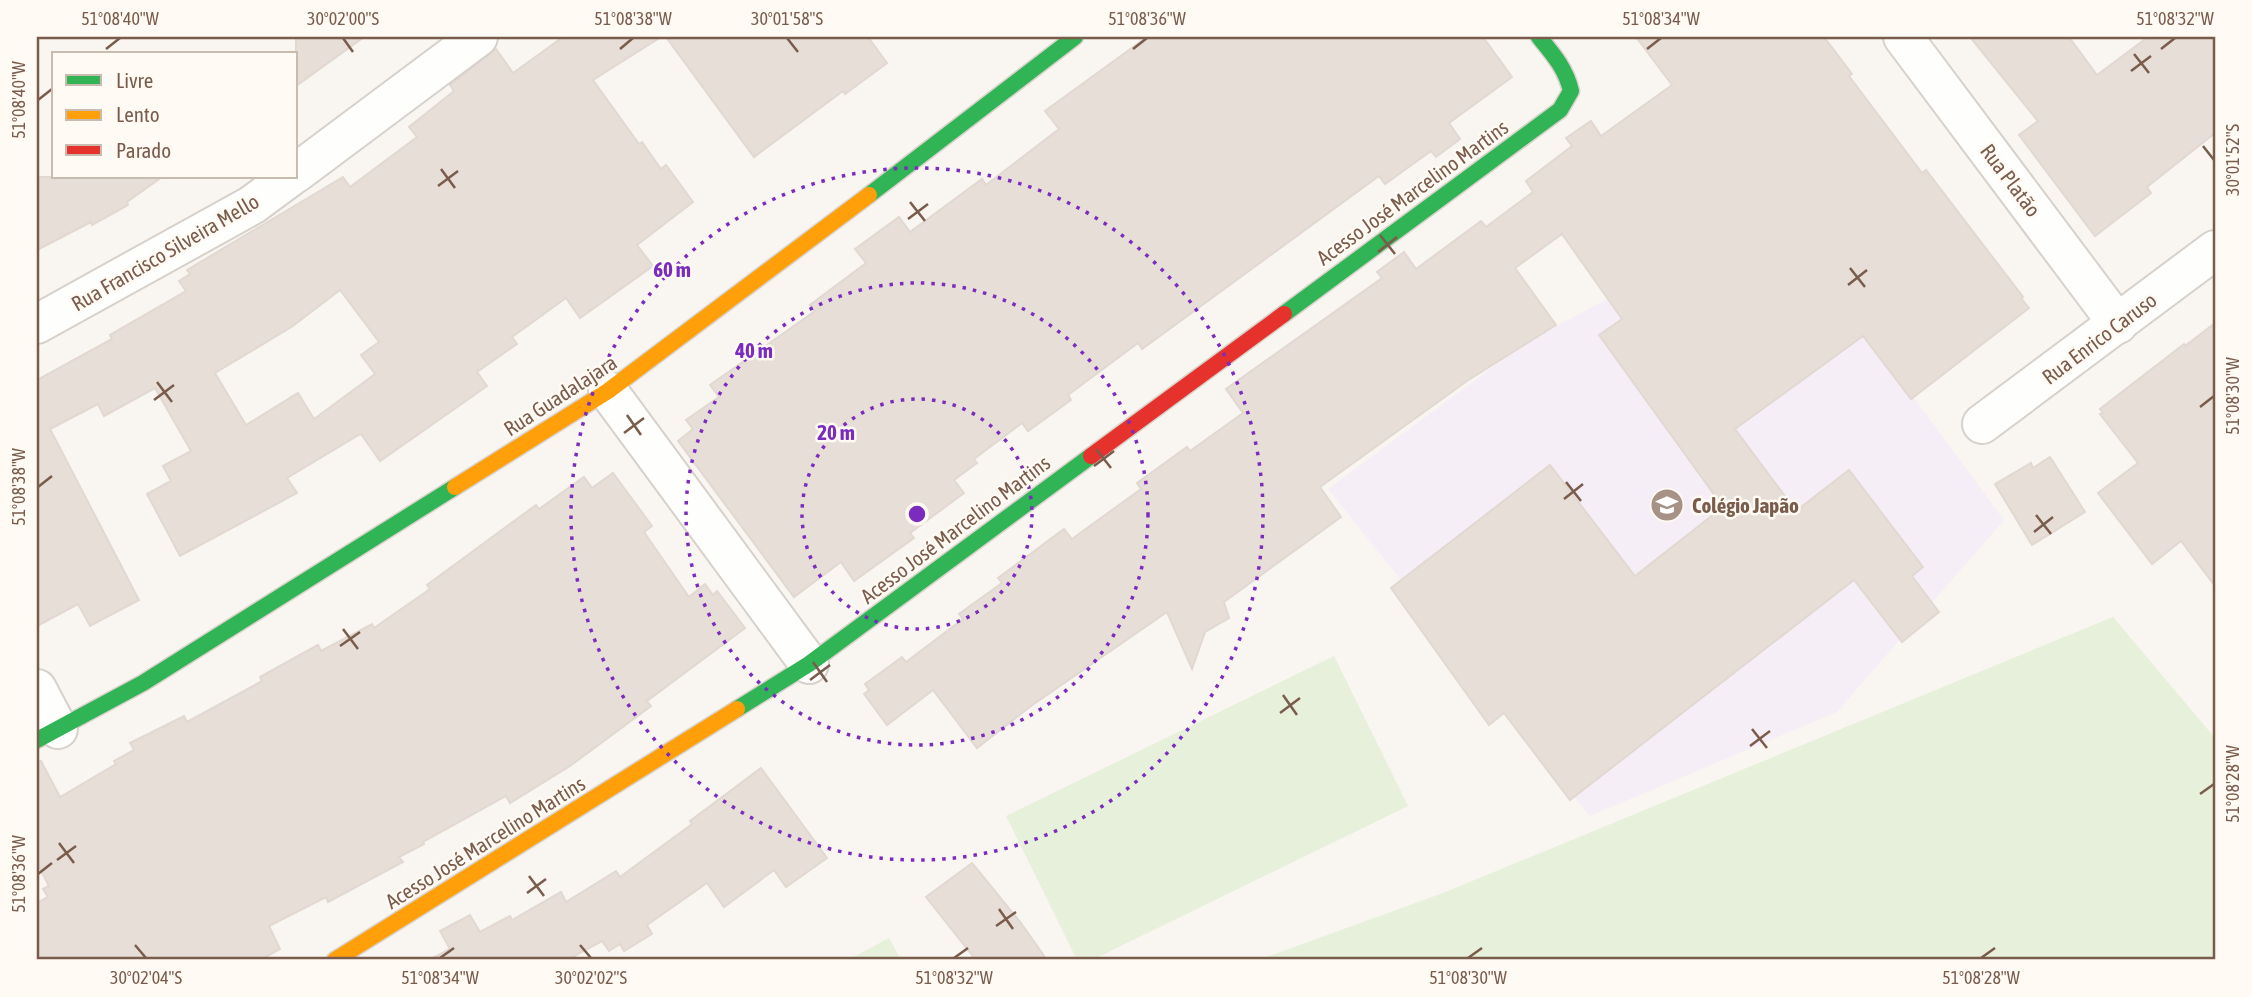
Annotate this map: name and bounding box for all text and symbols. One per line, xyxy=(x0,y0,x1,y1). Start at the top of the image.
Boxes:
text: 51°08'40"W xyxy=(81,8,159,29)
text: 30°02'00"S xyxy=(307,8,379,29)
text: 51°08'38"W xyxy=(594,8,672,29)
text: 30°01'58"S xyxy=(751,8,823,29)
text: 51°08'36"W xyxy=(1108,8,1186,29)
text: 51°08'34"W xyxy=(1622,8,1700,29)
text: 51°08'32"W xyxy=(2136,8,2214,29)
legend xyxy=(52,52,298,178)
text: 51°08'40"W xyxy=(8,61,29,139)
text: Livre xyxy=(116,68,153,92)
text: Lento xyxy=(116,102,160,126)
street label: Acesso José Marcelino Martins xyxy=(1312,115,1512,269)
text: 30°01'52"S xyxy=(2222,124,2243,196)
text: Parado xyxy=(116,138,171,162)
street label: Rua Platão xyxy=(1976,139,2046,221)
street label: Rua Francisco Silveira Mello xyxy=(67,189,263,315)
text: 60 m xyxy=(653,257,691,281)
street label: Rua Enrico Caruso xyxy=(2037,287,2161,389)
text: 40 m xyxy=(734,338,773,362)
street label: Rua Guadalajara xyxy=(499,350,621,440)
text: 51°08'30"W xyxy=(2222,357,2243,435)
text: 20 m xyxy=(817,420,855,444)
text: 51°08'38"W xyxy=(8,448,29,526)
street label: Acesso José Marcelino Martins xyxy=(856,450,1054,608)
school or university icon: Colégio Japão xyxy=(1648,486,1686,524)
place label: Colégio Japão xyxy=(1692,493,1799,517)
centre of rings xyxy=(905,502,929,526)
text: 51°08'28"W xyxy=(2222,745,2243,823)
street label: Acesso José Marcelino Martins xyxy=(381,771,589,913)
text: 51°08'36"W xyxy=(8,835,29,913)
text: 30°02'04"S xyxy=(110,967,182,988)
text: 51°08'34"W xyxy=(401,967,479,988)
text: 30°02'02"S xyxy=(555,967,627,988)
text: 51°08'32"W xyxy=(915,967,993,988)
text: 51°08'30"W xyxy=(1429,967,1507,988)
text: 51°08'28"W xyxy=(1942,967,2020,988)

